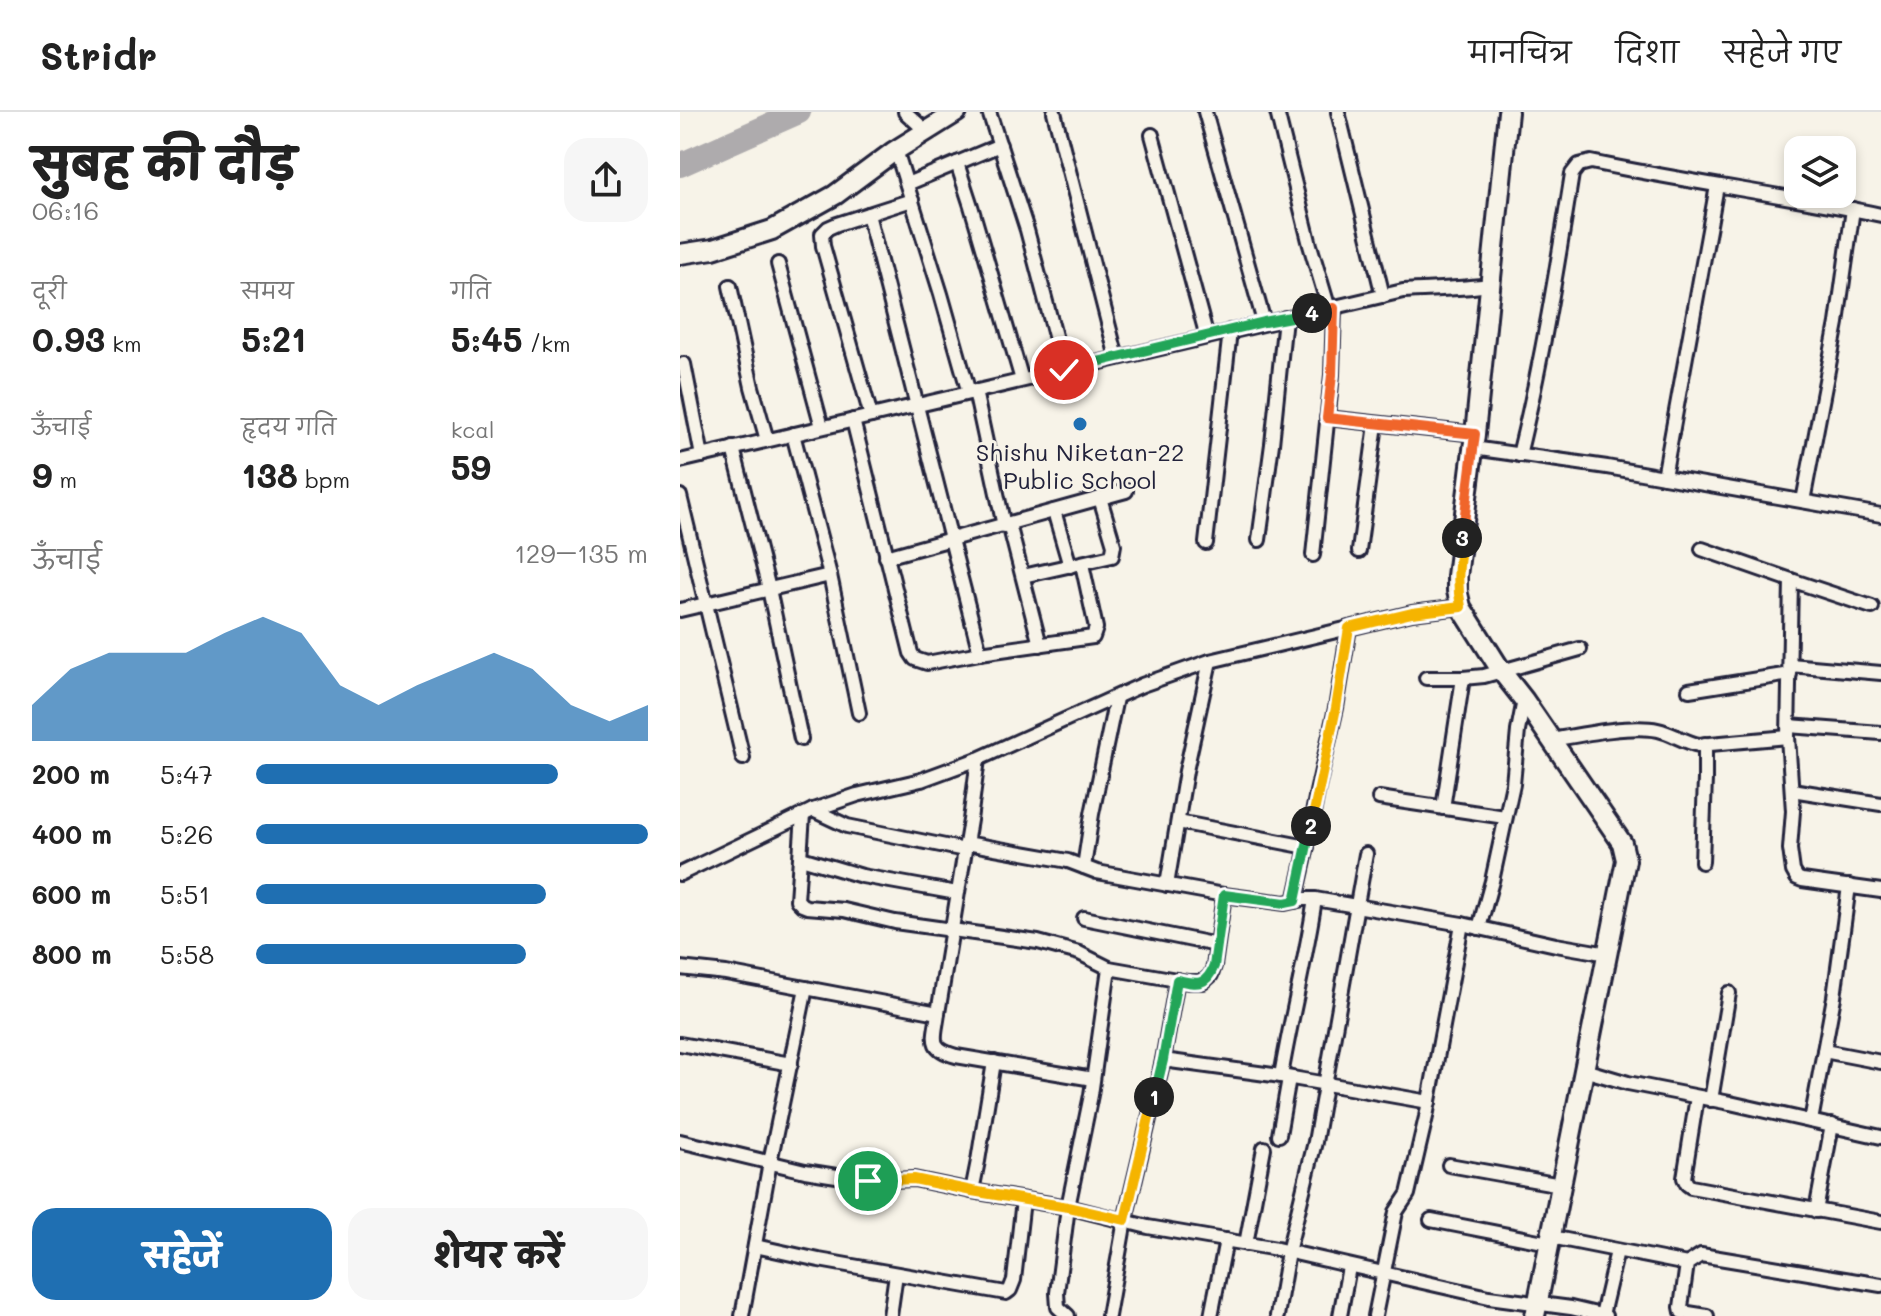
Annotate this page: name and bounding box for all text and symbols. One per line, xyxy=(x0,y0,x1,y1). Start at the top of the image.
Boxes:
text: Stridr xyxy=(40,30,157,80)
text: मानचित्र xyxy=(1469,34,1571,70)
text: दिशा xyxy=(1615,34,1679,70)
text: सहेजे गए xyxy=(1723,34,1841,70)
text: सुबह की दौड़ xyxy=(32,134,296,191)
map controls xyxy=(1784,136,1856,208)
button: layers xyxy=(1784,136,1856,208)
button: share xyxy=(564,138,648,222)
text: 06:16 xyxy=(32,193,99,227)
text: दूरी xyxy=(32,276,67,305)
text: समय xyxy=(241,276,294,305)
text: गति xyxy=(451,276,491,305)
pin: 4 xyxy=(1292,293,1332,333)
text: 4 xyxy=(1305,298,1319,327)
text: 0.93 xyxy=(32,316,105,361)
text: 5:21 xyxy=(241,316,306,361)
text: 5:45 xyxy=(451,316,523,361)
text: km xyxy=(105,329,141,358)
text: /km xyxy=(523,329,571,358)
pin xyxy=(1030,336,1098,404)
icon: check xyxy=(1042,348,1086,392)
text: ऊँचाई xyxy=(32,412,91,441)
text: हृदय गति xyxy=(241,412,336,441)
text: kcal xyxy=(451,415,495,444)
marker: Shishu Niketan-22 Public School xyxy=(1071,415,1089,433)
place label: Shishu Niketan-22 Public School xyxy=(976,436,1184,495)
text: 59 xyxy=(451,444,491,489)
text: 9 xyxy=(32,452,52,497)
text: 138 xyxy=(241,452,298,497)
text: m xyxy=(52,465,77,494)
text: bpm xyxy=(298,465,350,494)
pin: 3 xyxy=(1442,518,1482,558)
text: 3 xyxy=(1455,523,1469,552)
text: 129–135 m xyxy=(514,536,648,570)
text: ऊँचाई xyxy=(32,542,102,576)
text: 200 m xyxy=(32,757,110,791)
text: 5:47 xyxy=(160,757,213,791)
pin: 2 xyxy=(1291,806,1331,846)
text: 2 xyxy=(1305,811,1317,840)
text: 400 m xyxy=(32,817,112,851)
text: 5:26 xyxy=(160,817,213,851)
text: 600 m xyxy=(32,877,111,911)
text: 5:51 xyxy=(160,877,210,911)
text: 800 m xyxy=(32,937,112,971)
text: 5:58 xyxy=(160,937,214,971)
pin: 1 xyxy=(1134,1077,1174,1117)
text: 1 xyxy=(1149,1082,1159,1111)
pin xyxy=(834,1147,902,1215)
icon: arrive xyxy=(846,1159,890,1203)
button: सहेजें xyxy=(32,1208,332,1300)
button: शेयर करें xyxy=(348,1208,648,1300)

